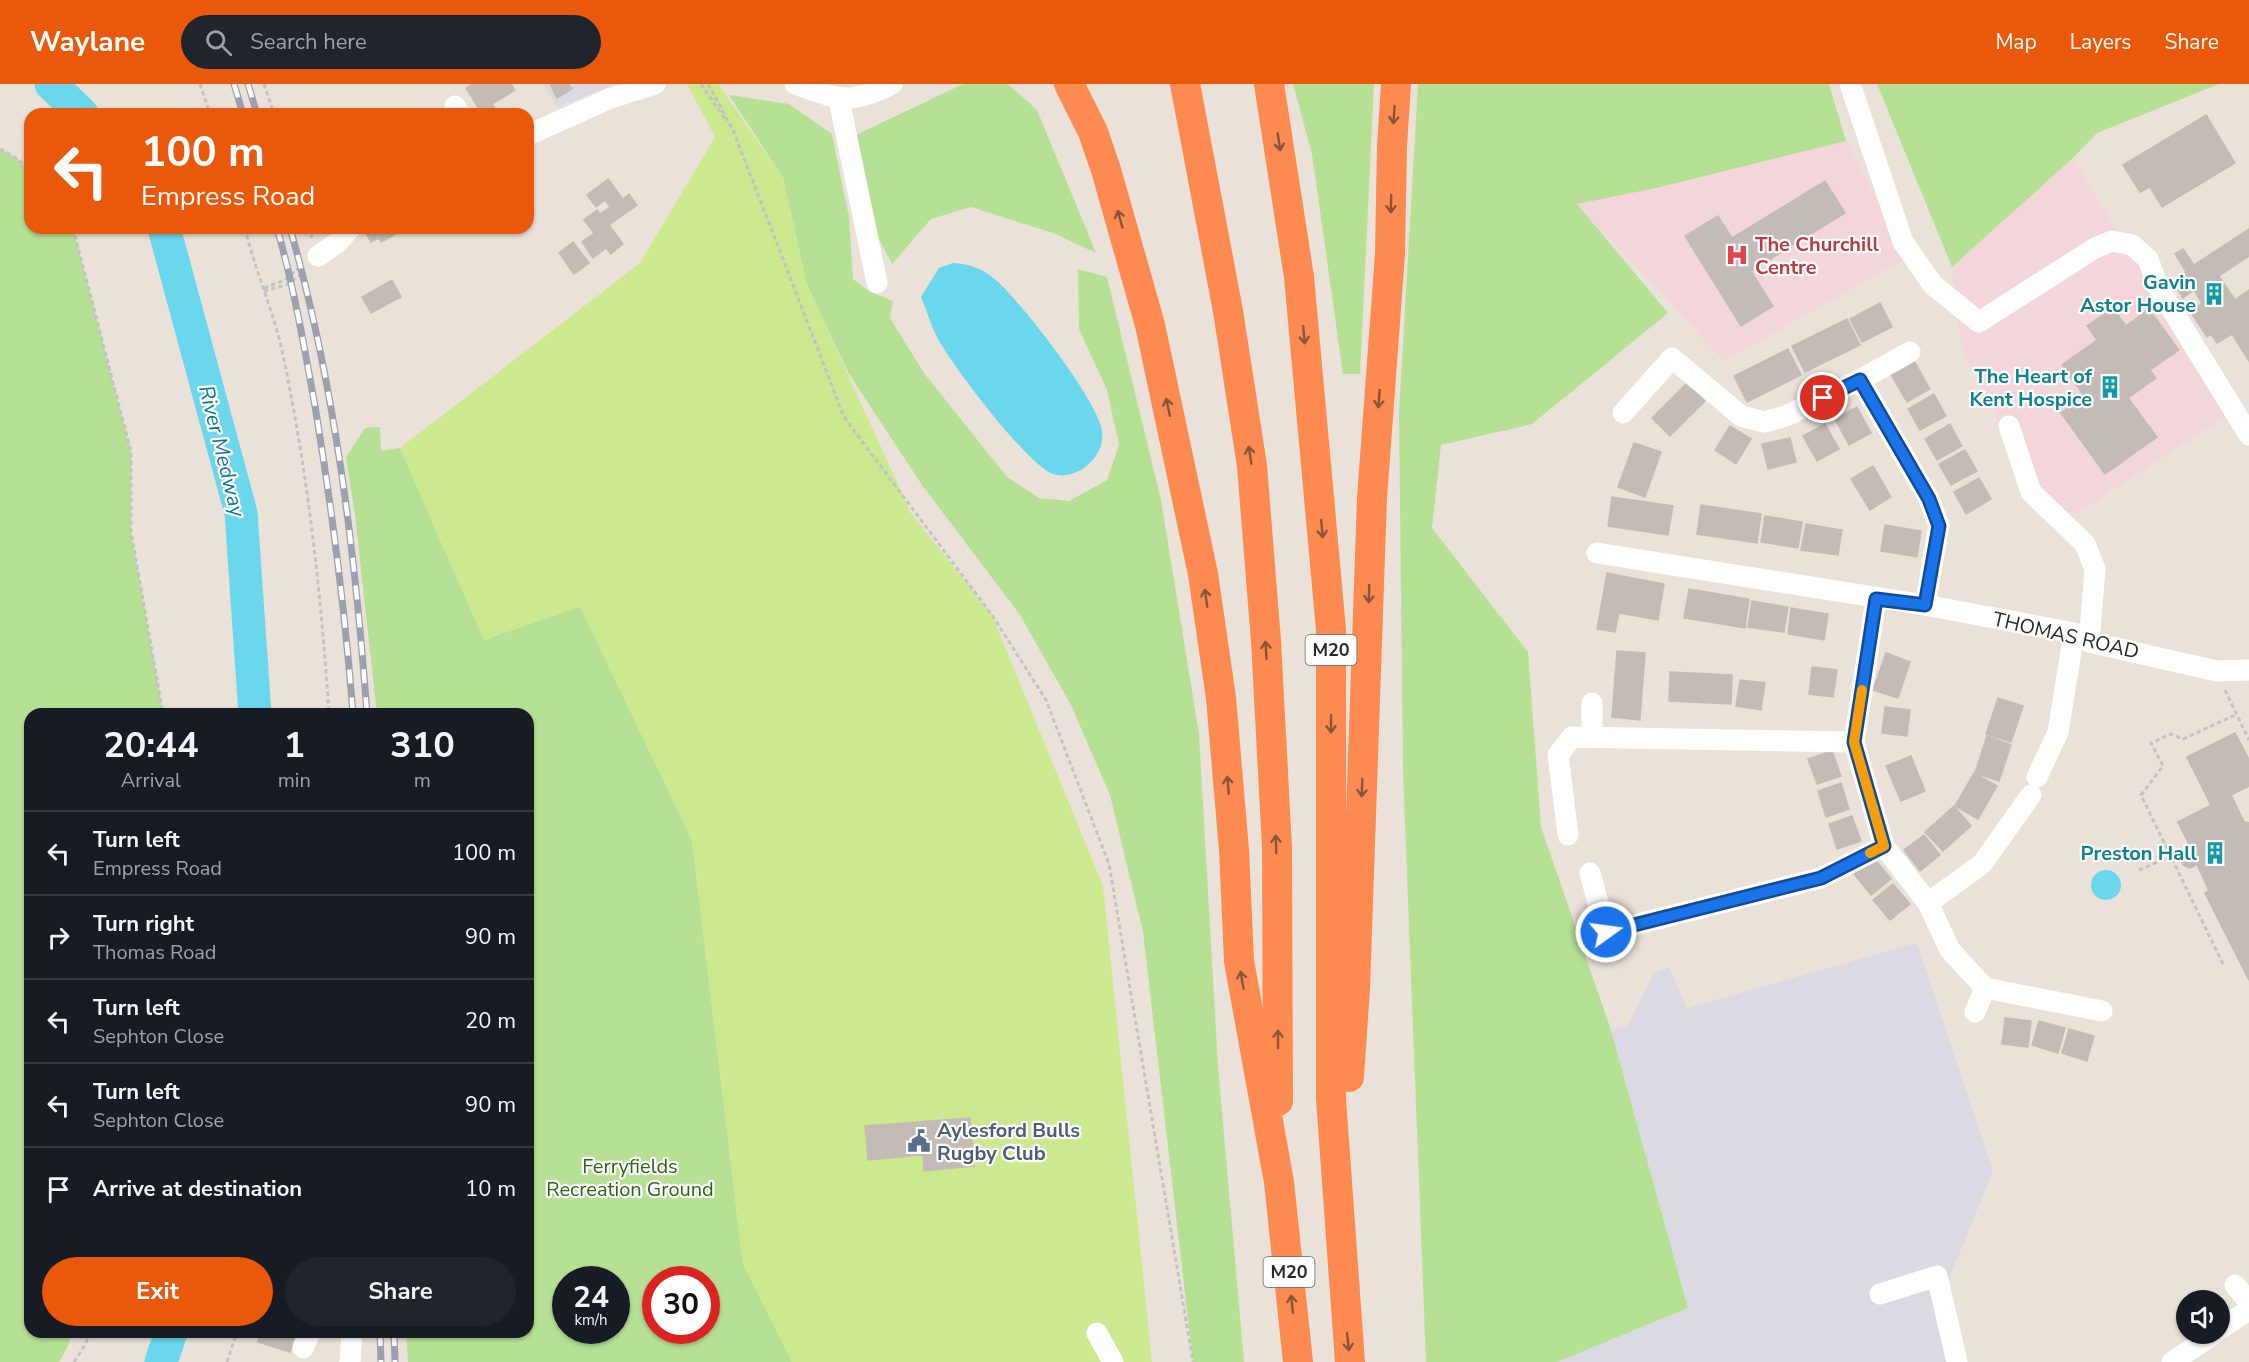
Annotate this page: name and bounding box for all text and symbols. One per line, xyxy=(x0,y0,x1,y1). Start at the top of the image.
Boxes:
search box xyxy=(181,15,601,69)
text: Waylane xyxy=(30,23,145,61)
icon: search xyxy=(202,26,235,59)
text: Search here xyxy=(250,27,367,57)
text: Map xyxy=(1995,28,2037,56)
text: Layers xyxy=(2070,28,2131,56)
text: Share xyxy=(2164,28,2219,56)
one-way arrow xyxy=(1389,104,1400,124)
text: 100 m xyxy=(141,124,265,181)
one-way arrow xyxy=(1273,131,1284,151)
icon: left xyxy=(42,132,120,210)
text: Empress Road xyxy=(141,178,315,215)
one-way arrow xyxy=(1385,194,1397,214)
one-way arrow xyxy=(1113,209,1125,228)
place label: The Churchill Centre xyxy=(1755,231,1880,281)
hospital icon: The Churchill Centre xyxy=(1724,242,1750,268)
place label: Gavin Astor House xyxy=(2080,269,2196,319)
building icon: Gavin Astor House xyxy=(2201,281,2227,307)
one-way arrow xyxy=(1299,324,1310,344)
place label: The Heart of Kent Hospice xyxy=(1969,363,2093,413)
pin xyxy=(1797,372,1848,423)
building icon: The Heart of Kent Hospice xyxy=(2097,374,2123,400)
icon: arrive xyxy=(1806,381,1839,414)
water label: River Medway xyxy=(192,382,252,521)
one-way arrow xyxy=(1374,388,1385,408)
one-way arrow xyxy=(1161,398,1173,417)
one-way arrow xyxy=(1245,446,1256,466)
one-way arrow xyxy=(1317,519,1328,538)
one-way arrow xyxy=(1363,583,1374,603)
one-way arrow xyxy=(1201,589,1212,609)
street label: THOMAS ROAD xyxy=(1990,606,2142,665)
road number: M20 xyxy=(1306,635,1356,665)
one-way arrow xyxy=(1261,640,1272,660)
one-way arrow xyxy=(1325,713,1337,733)
text: 20:44 xyxy=(103,721,199,770)
text: 1 xyxy=(283,721,305,770)
text: 310 xyxy=(390,721,455,770)
text: Arrival xyxy=(121,767,181,794)
text: min xyxy=(278,767,311,794)
text: m xyxy=(414,767,431,794)
one-way arrow xyxy=(1223,776,1234,796)
one-way arrow xyxy=(1356,778,1368,798)
text: Turn left xyxy=(93,825,180,855)
one-way arrow xyxy=(1271,835,1282,855)
icon: left xyxy=(42,837,75,870)
text: 100 m xyxy=(452,838,516,868)
place label: Preston Hall xyxy=(2081,840,2198,867)
building icon: Preston Hall xyxy=(2202,840,2228,866)
text: Empress Road xyxy=(93,855,222,882)
position arrow xyxy=(1574,900,1638,964)
text: Turn right xyxy=(93,909,194,939)
icon: right xyxy=(42,921,75,954)
text: 90 m xyxy=(465,922,516,952)
text: Thomas Road xyxy=(93,939,217,966)
one-way arrow xyxy=(1237,970,1248,990)
text: Turn left xyxy=(93,993,180,1023)
icon: left xyxy=(42,1005,75,1038)
text: 20 m xyxy=(465,1006,516,1036)
text: Sephton Close xyxy=(93,1023,224,1050)
one-way arrow xyxy=(1272,1030,1284,1050)
text: Turn left xyxy=(93,1077,180,1107)
icon: left xyxy=(42,1089,75,1122)
text: 90 m xyxy=(465,1090,516,1120)
text: Sephton Close xyxy=(93,1107,224,1134)
place label: Aylesford Bulls Rugby Club xyxy=(937,1117,1080,1167)
public building icon: Aylesford Bulls Rugby Club xyxy=(906,1128,932,1154)
park label: Ferryfields Recreation Ground xyxy=(546,1153,714,1203)
icon: arrive xyxy=(42,1173,75,1206)
text: Arrive at destination xyxy=(93,1174,302,1204)
text: 10 m xyxy=(465,1174,516,1204)
button: Exit xyxy=(42,1257,273,1326)
button: Share xyxy=(285,1257,516,1326)
road number: M20 xyxy=(1264,1257,1314,1287)
speed limit sign: 30 xyxy=(642,1266,720,1344)
text: 24 xyxy=(573,1277,609,1318)
map controls xyxy=(2176,1290,2230,1344)
button: sound xyxy=(2176,1290,2230,1344)
one-way arrow xyxy=(1286,1294,1297,1314)
text: km/h xyxy=(574,1310,608,1330)
one-way arrow xyxy=(1343,1331,1354,1351)

